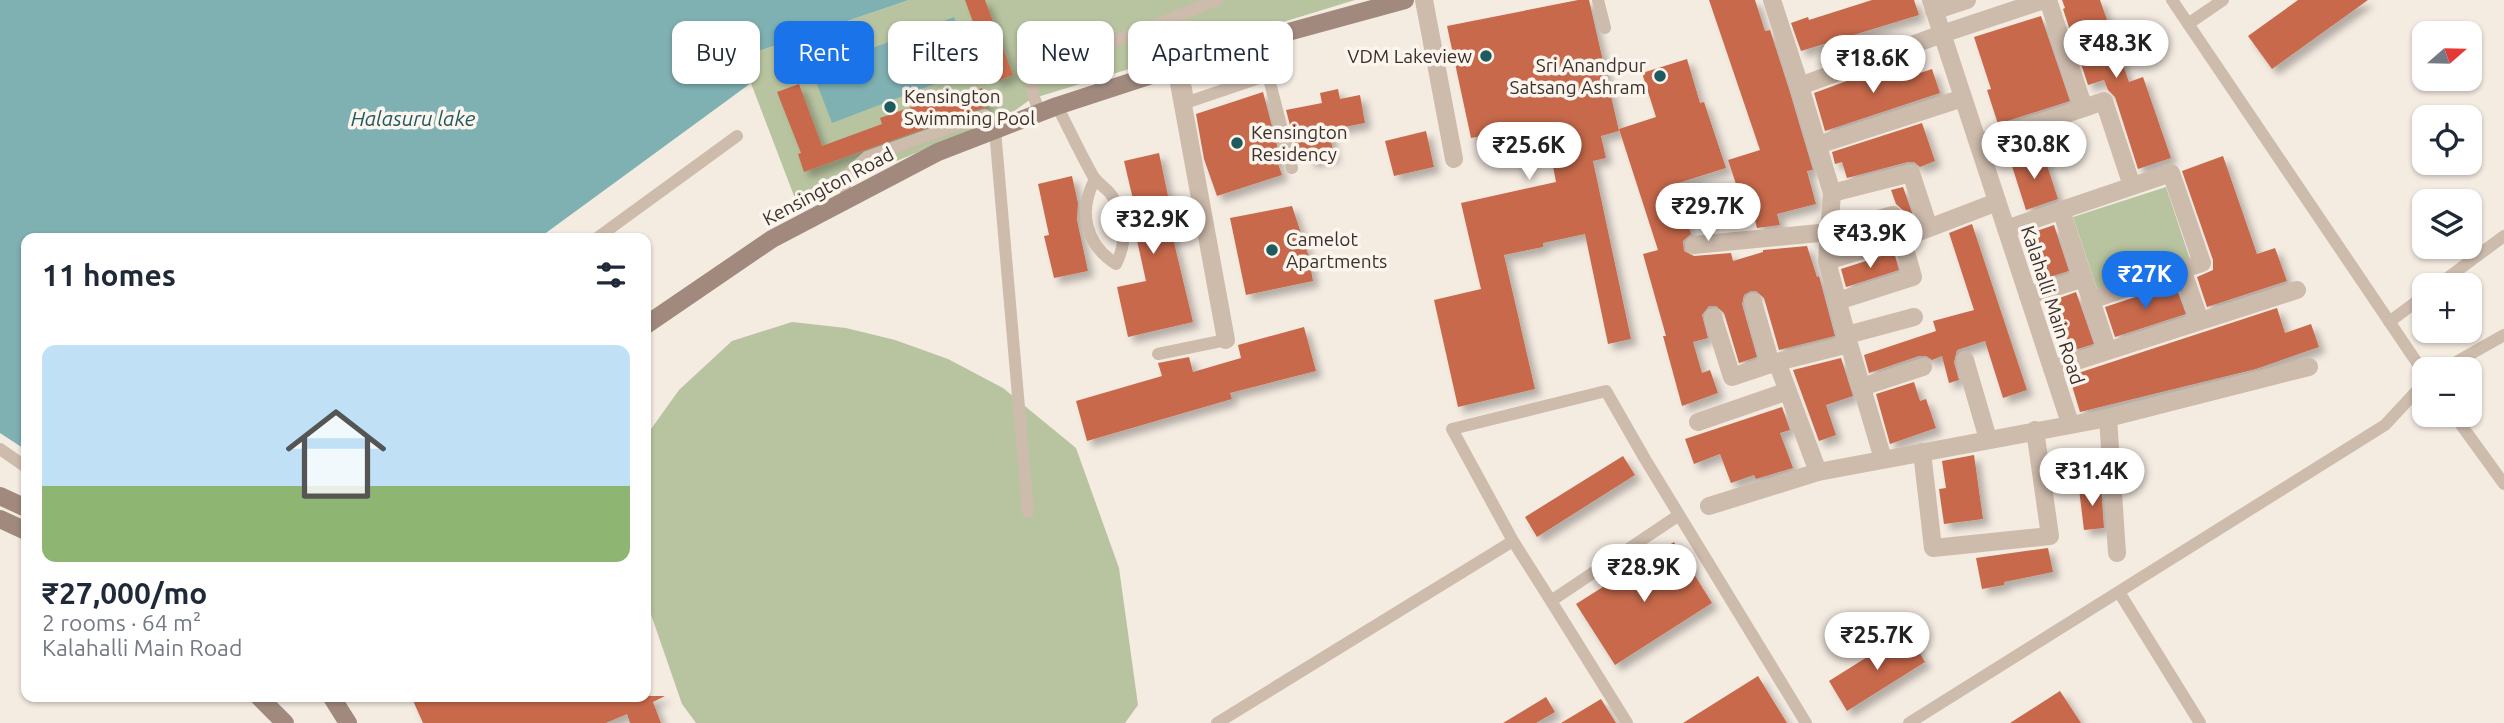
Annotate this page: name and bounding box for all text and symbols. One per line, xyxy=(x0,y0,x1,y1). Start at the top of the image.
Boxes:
pin: ₹48.3K xyxy=(2059,20,2173,80)
chip: Buy xyxy=(672,21,760,84)
chip: Rent xyxy=(774,21,874,84)
chip: Filters xyxy=(888,21,1003,84)
chip: New xyxy=(1017,21,1114,84)
chip: Apartment xyxy=(1128,21,1293,84)
north arrow xyxy=(2412,21,2482,91)
map controls xyxy=(2412,21,2482,427)
text: ₹48.3K xyxy=(2080,30,2152,55)
pin: ₹18.6K xyxy=(1816,36,1930,95)
place label: VDM Lakeview xyxy=(1347,45,1472,67)
text: ₹18.6K xyxy=(1837,45,1909,70)
marker: VDM Lakeview xyxy=(1478,48,1494,64)
place label: Sri Anandpur Satsang Ashram xyxy=(1510,54,1646,98)
marker: Sri Anandpur Satsang Ashram xyxy=(1652,68,1668,84)
place label: Kensington Swimming Pool xyxy=(904,85,1035,129)
marker: Kensington Swimming Pool xyxy=(882,99,898,115)
button: locate xyxy=(2412,105,2482,175)
water label: Halasuru lake xyxy=(351,106,476,130)
place label: Kensington Residency xyxy=(1251,121,1348,165)
pin: ₹25.6K xyxy=(1472,122,1586,182)
pin: ₹30.8K xyxy=(1977,122,2091,181)
text: ₹30.8K xyxy=(1998,131,2070,156)
text: ₹25.6K xyxy=(1493,132,1565,157)
marker: Kensington Residency xyxy=(1229,135,1245,151)
street label: Kensington Road xyxy=(759,142,897,230)
pin: ₹29.7K xyxy=(1651,184,1765,243)
button: layers xyxy=(2412,189,2482,259)
text: ₹29.7K xyxy=(1672,193,1744,218)
pin: ₹32.9K xyxy=(1096,196,1210,256)
text: ₹32.9K xyxy=(1117,206,1189,231)
pin: ₹43.9K xyxy=(1813,210,1927,270)
text: ₹43.9K xyxy=(1834,220,1906,245)
street label: Kalahalli Main Road xyxy=(2017,223,2089,387)
place label: Camelot Apartments xyxy=(1286,228,1387,272)
marker: Camelot Apartments xyxy=(1264,242,1280,258)
pin: ₹27K xyxy=(2104,252,2186,311)
icon: filters xyxy=(592,256,630,294)
text: 11 homes xyxy=(42,258,176,292)
text: ₹27K xyxy=(2118,261,2172,286)
button: + xyxy=(2412,273,2482,343)
button: − xyxy=(2412,357,2482,427)
icon: home xyxy=(273,391,399,517)
pin: ₹31.4K xyxy=(2035,448,2149,508)
text: ₹31.4K xyxy=(2056,458,2128,483)
pin: ₹28.9K xyxy=(1587,544,1701,604)
text: ₹28.9K xyxy=(1608,554,1680,579)
text: ₹27,000/mo xyxy=(42,576,207,610)
text: 2 rooms · 64 m² xyxy=(42,610,201,635)
pin: ₹25.7K xyxy=(1820,612,1934,672)
text: ₹25.7K xyxy=(1841,622,1913,647)
text: Kalahalli Main Road xyxy=(42,635,242,660)

